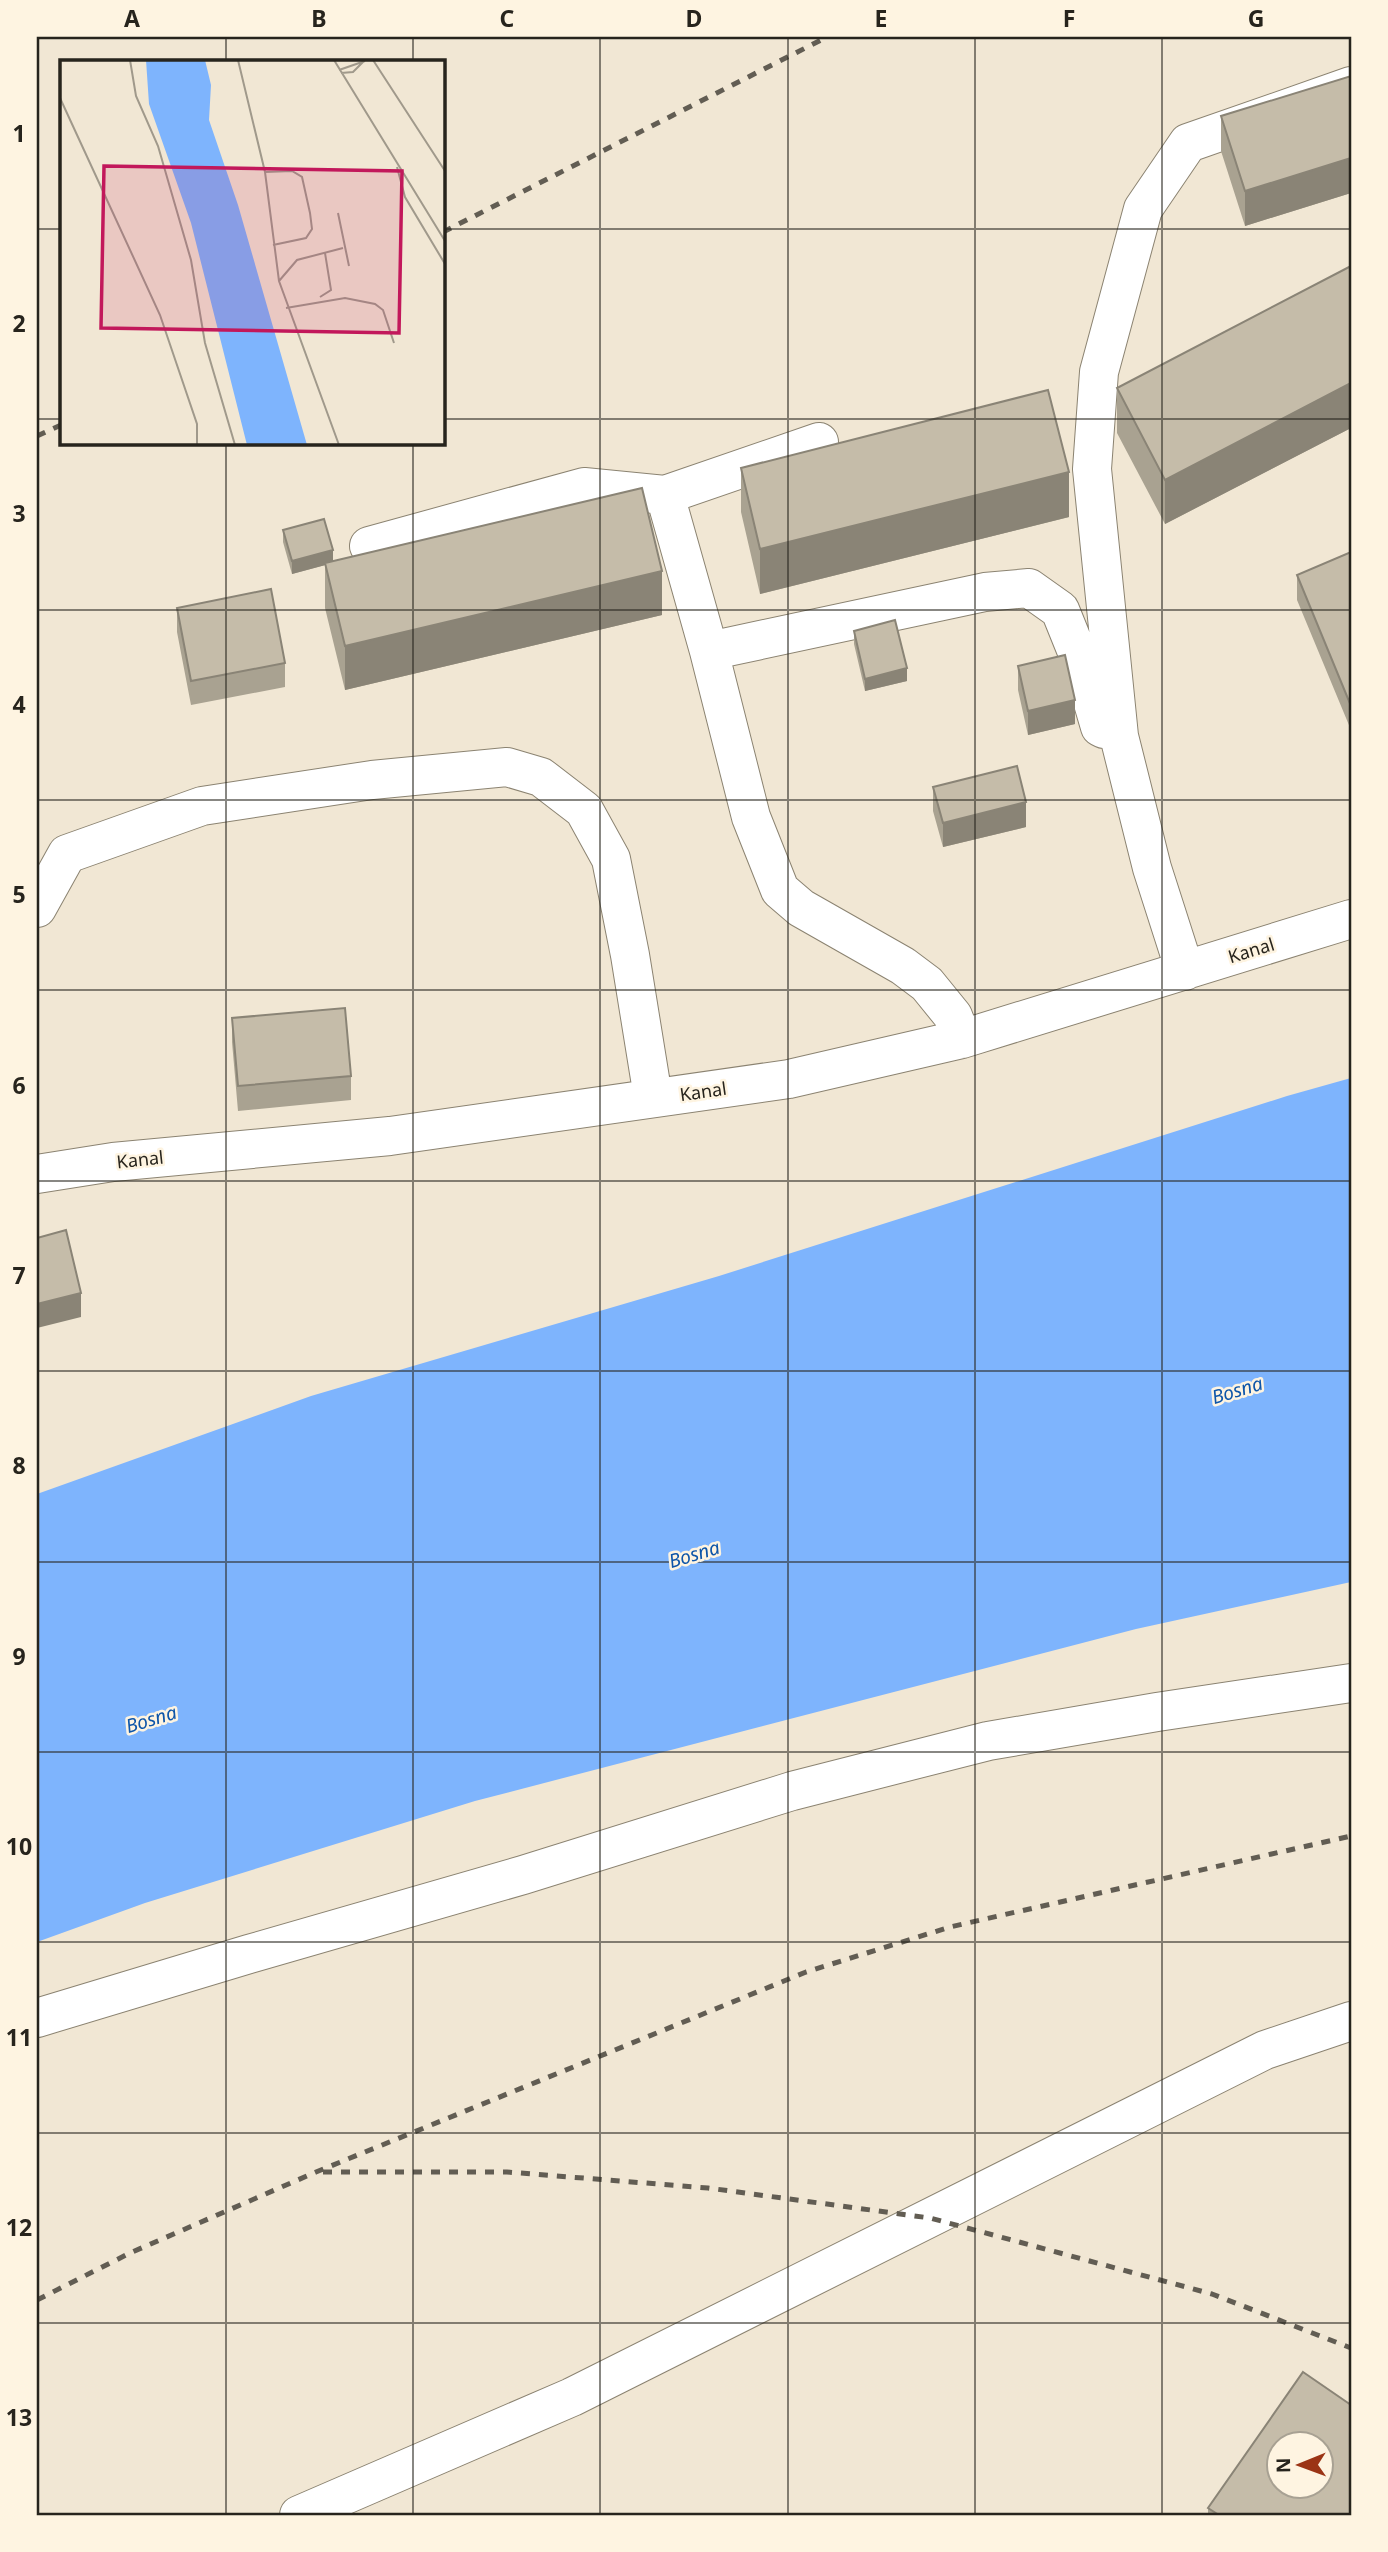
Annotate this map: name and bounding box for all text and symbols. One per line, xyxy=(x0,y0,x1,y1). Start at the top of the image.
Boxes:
text: A xyxy=(124,2,140,34)
text: B xyxy=(311,2,327,34)
text: C xyxy=(500,2,515,34)
text: D xyxy=(686,2,702,34)
text: E xyxy=(875,2,887,34)
text: F xyxy=(1063,2,1075,34)
text: G xyxy=(1248,2,1264,34)
inset map xyxy=(60,60,444,444)
text: 1 xyxy=(12,117,26,149)
text: 2 xyxy=(12,307,26,339)
text: 3 xyxy=(12,497,26,529)
text: 4 xyxy=(12,688,26,720)
text: 5 xyxy=(12,878,26,910)
street label: Kanal xyxy=(1225,932,1277,968)
text: 6 xyxy=(12,1069,26,1101)
street label: Kanal xyxy=(678,1076,728,1106)
street label: Kanal xyxy=(115,1145,165,1173)
text: 7 xyxy=(12,1259,26,1291)
water label: Bosna xyxy=(1208,1370,1266,1410)
text: 8 xyxy=(12,1449,26,1481)
water label: Bosna xyxy=(665,1534,723,1574)
text: 9 xyxy=(12,1640,26,1672)
water label: Bosna xyxy=(122,1699,180,1739)
text: 10 xyxy=(6,1830,32,1862)
text: 11 xyxy=(6,2021,32,2053)
text: 12 xyxy=(6,2211,32,2243)
text: 13 xyxy=(6,2401,32,2433)
north arrow xyxy=(1266,2430,1336,2500)
text: N xyxy=(1270,2457,1296,2473)

